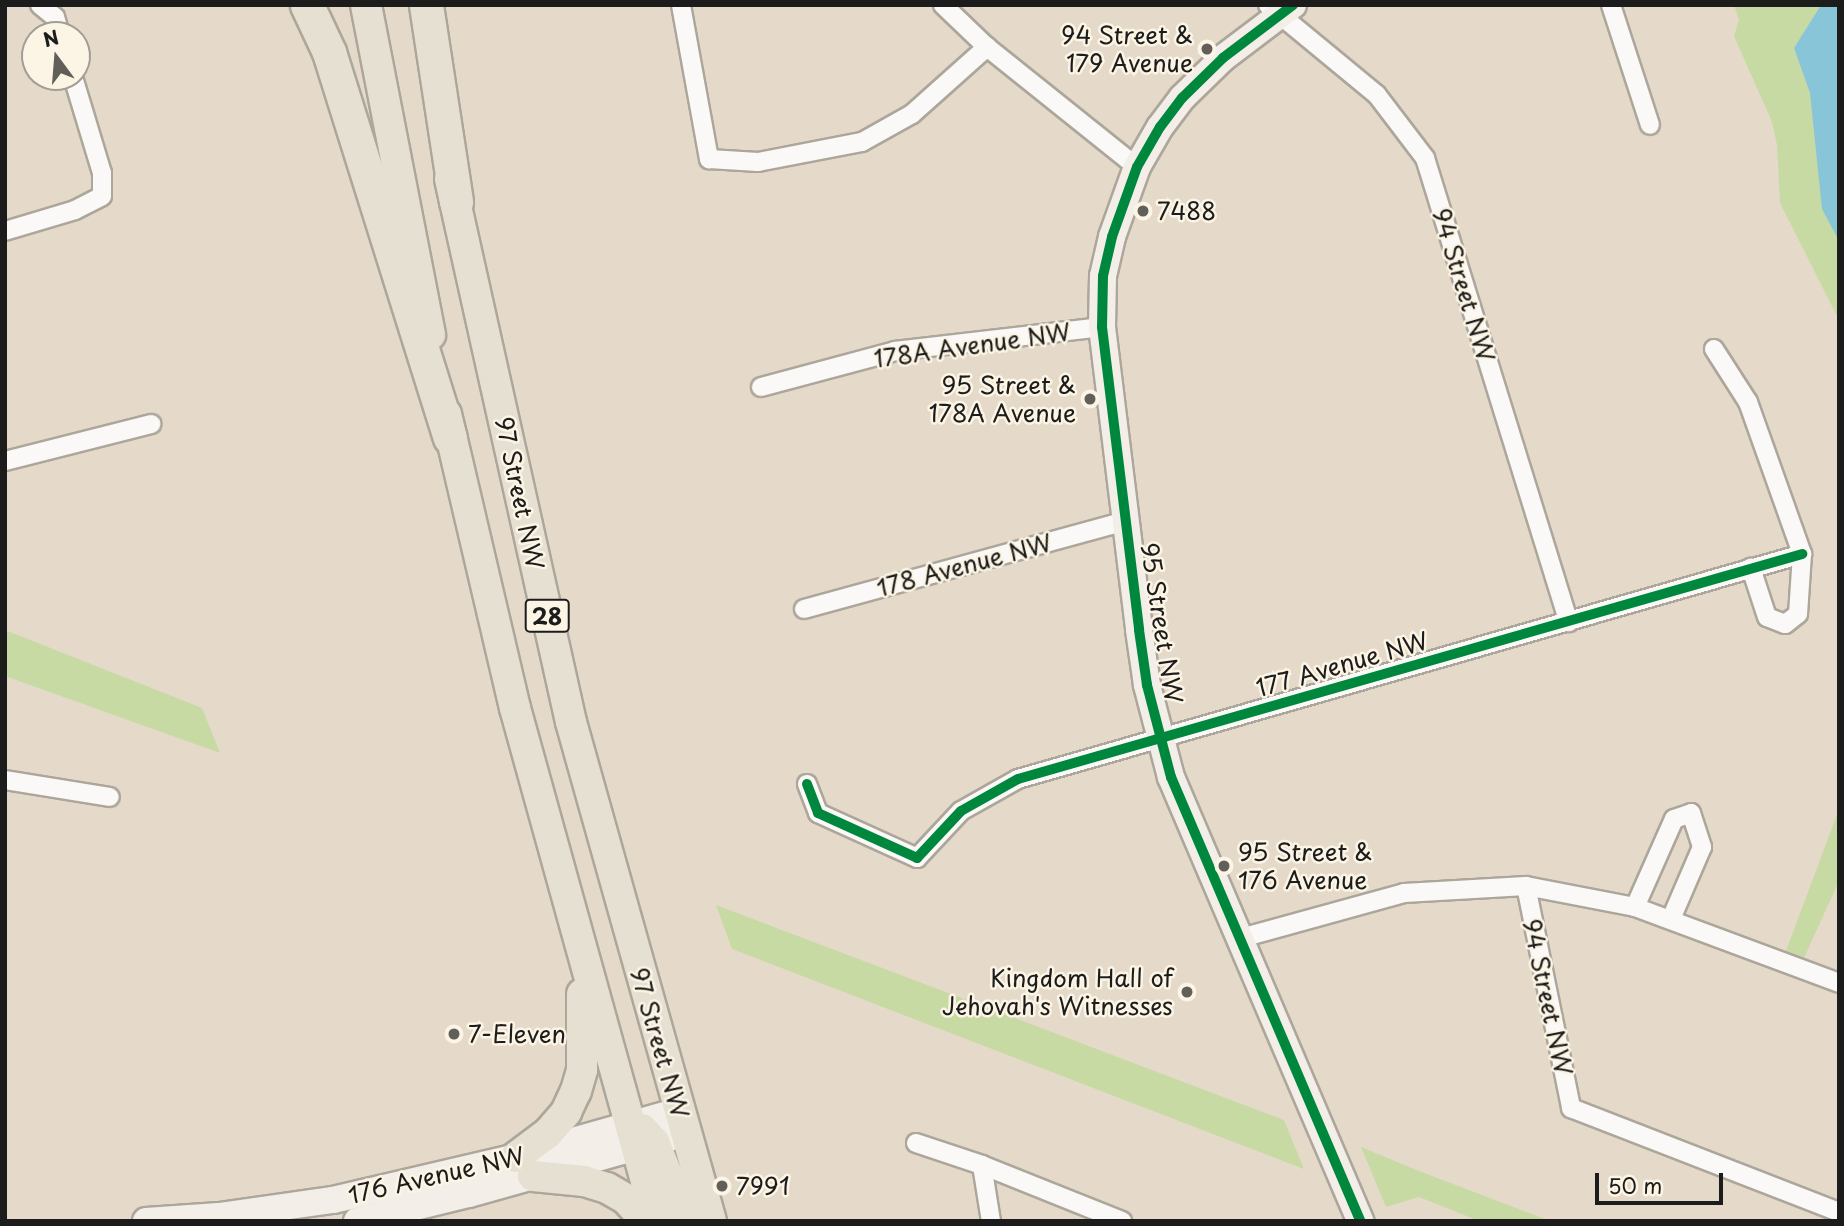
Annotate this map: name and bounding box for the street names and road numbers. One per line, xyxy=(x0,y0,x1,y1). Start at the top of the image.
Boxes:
street label: 94 Street NW xyxy=(1427,204,1501,366)
street label: 178A Avenue NW xyxy=(873,317,1071,373)
street label: 97 Street NW xyxy=(489,413,551,573)
street label: 178 Avenue NW xyxy=(873,528,1055,602)
street label: 95 Street NW xyxy=(1135,542,1189,704)
road number: 28 xyxy=(524,596,570,636)
street label: 177 Avenue NW xyxy=(1252,626,1432,702)
street label: 94 Street NW xyxy=(1517,915,1579,1079)
street label: 97 Street NW xyxy=(624,963,696,1123)
street label: 176 Avenue NW xyxy=(344,1141,528,1209)

